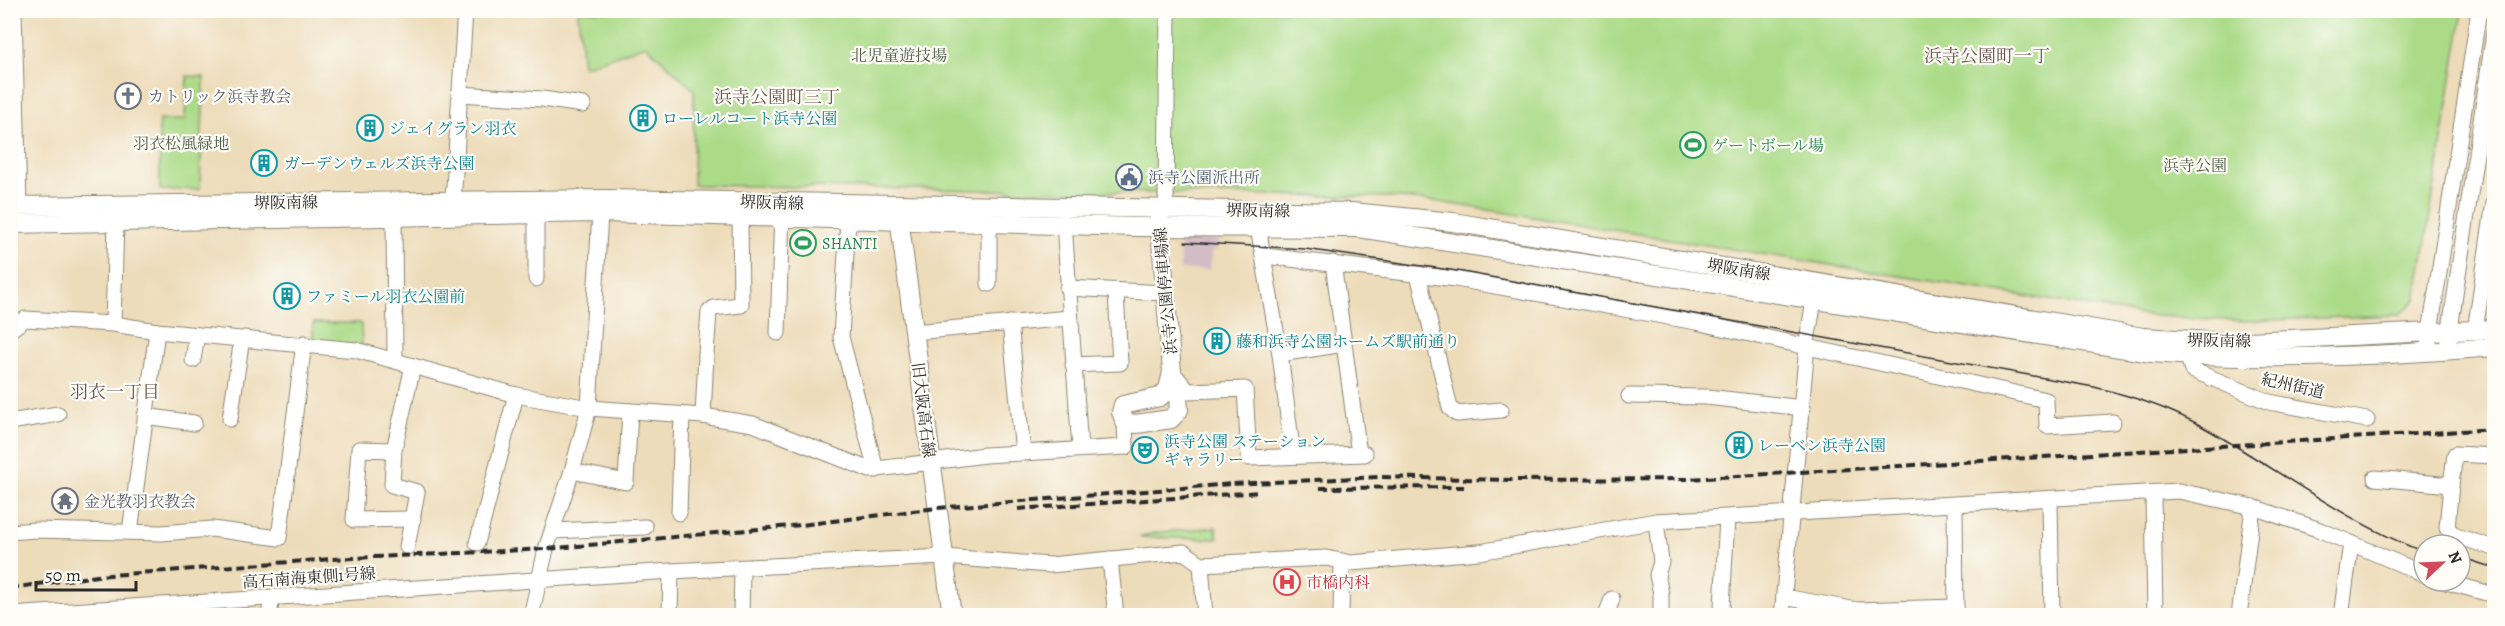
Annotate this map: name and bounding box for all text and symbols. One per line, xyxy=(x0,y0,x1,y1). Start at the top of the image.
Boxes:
district label: 浜寺公園町一丁 xyxy=(1924,44,2050,68)
park label: 北児童遊技場 xyxy=(851,45,947,67)
church icon: カトリック浜寺教会 xyxy=(113,81,143,111)
district label: 浜寺公園町三丁 xyxy=(714,85,840,109)
place label: カトリック浜寺教会 xyxy=(148,86,291,108)
building icon: ローレルコート浜寺公園 xyxy=(628,103,658,133)
place label: ローレルコート浜寺公園 xyxy=(662,108,837,130)
building icon: ジェイグラン羽衣 xyxy=(355,113,385,143)
place label: ジェイグラン羽衣 xyxy=(389,118,516,140)
sports icon: ゲートボール場 xyxy=(1678,130,1708,160)
park label: 羽衣松風緑地 xyxy=(133,133,229,155)
place label: ゲートボール場 xyxy=(1712,135,1824,157)
building icon: ガーデンウェルズ浜寺公園 xyxy=(249,148,279,178)
place label: ガーデンウェルズ浜寺公園 xyxy=(284,153,475,175)
park label: 浜寺公園 xyxy=(2163,155,2227,177)
public building icon: 浜寺公園派出所 xyxy=(1114,162,1144,192)
place label: 浜寺公園派出所 xyxy=(1148,167,1260,189)
street label: 堺阪南線 xyxy=(254,191,318,215)
street label: 堺阪南線 xyxy=(740,191,804,215)
street label: 堺阪南線 xyxy=(1226,199,1290,223)
street label: 浜寺公園停車場線 xyxy=(1149,226,1183,356)
sports icon: SHANTI xyxy=(788,228,818,258)
place label: SHANTI xyxy=(822,233,877,255)
street label: 堺阪南線 xyxy=(1706,254,1772,286)
building icon: ファミール羽衣公園前 xyxy=(272,281,302,311)
place label: ファミール羽衣公園前 xyxy=(306,286,465,308)
building icon: 藤和浜寺公園ホームズ駅前通り xyxy=(1202,326,1232,356)
street label: 堺阪南線 xyxy=(2187,329,2251,353)
place label: 藤和浜寺公園ホームズ駅前通り xyxy=(1236,331,1460,353)
street label: 旧大阪高石線 xyxy=(906,361,940,459)
street label: 紀州街道 xyxy=(2259,368,2326,404)
district label: 羽衣一丁目 xyxy=(70,380,160,404)
building icon: レーベン浜寺公園 xyxy=(1724,430,1754,460)
place label: 浜寺公園 ステーション ギャラリー xyxy=(1164,431,1326,471)
theatre icon: 浜寺公園 ステーション ギャラリー xyxy=(1130,435,1160,465)
place label: レーベン浜寺公園 xyxy=(1758,435,1886,457)
temple icon: 金光教羽衣教会 xyxy=(50,486,80,516)
place label: 金光教羽衣教会 xyxy=(84,491,196,513)
north arrow xyxy=(2412,533,2472,593)
text: N xyxy=(2442,548,2467,568)
scale bar xyxy=(36,554,136,592)
street label: 高石南海東側1号線 xyxy=(242,562,376,594)
text: 50 m xyxy=(45,563,81,587)
hospital icon: 市橋内科 xyxy=(1272,567,1302,597)
place label: 市橋内科 xyxy=(1306,572,1370,594)

